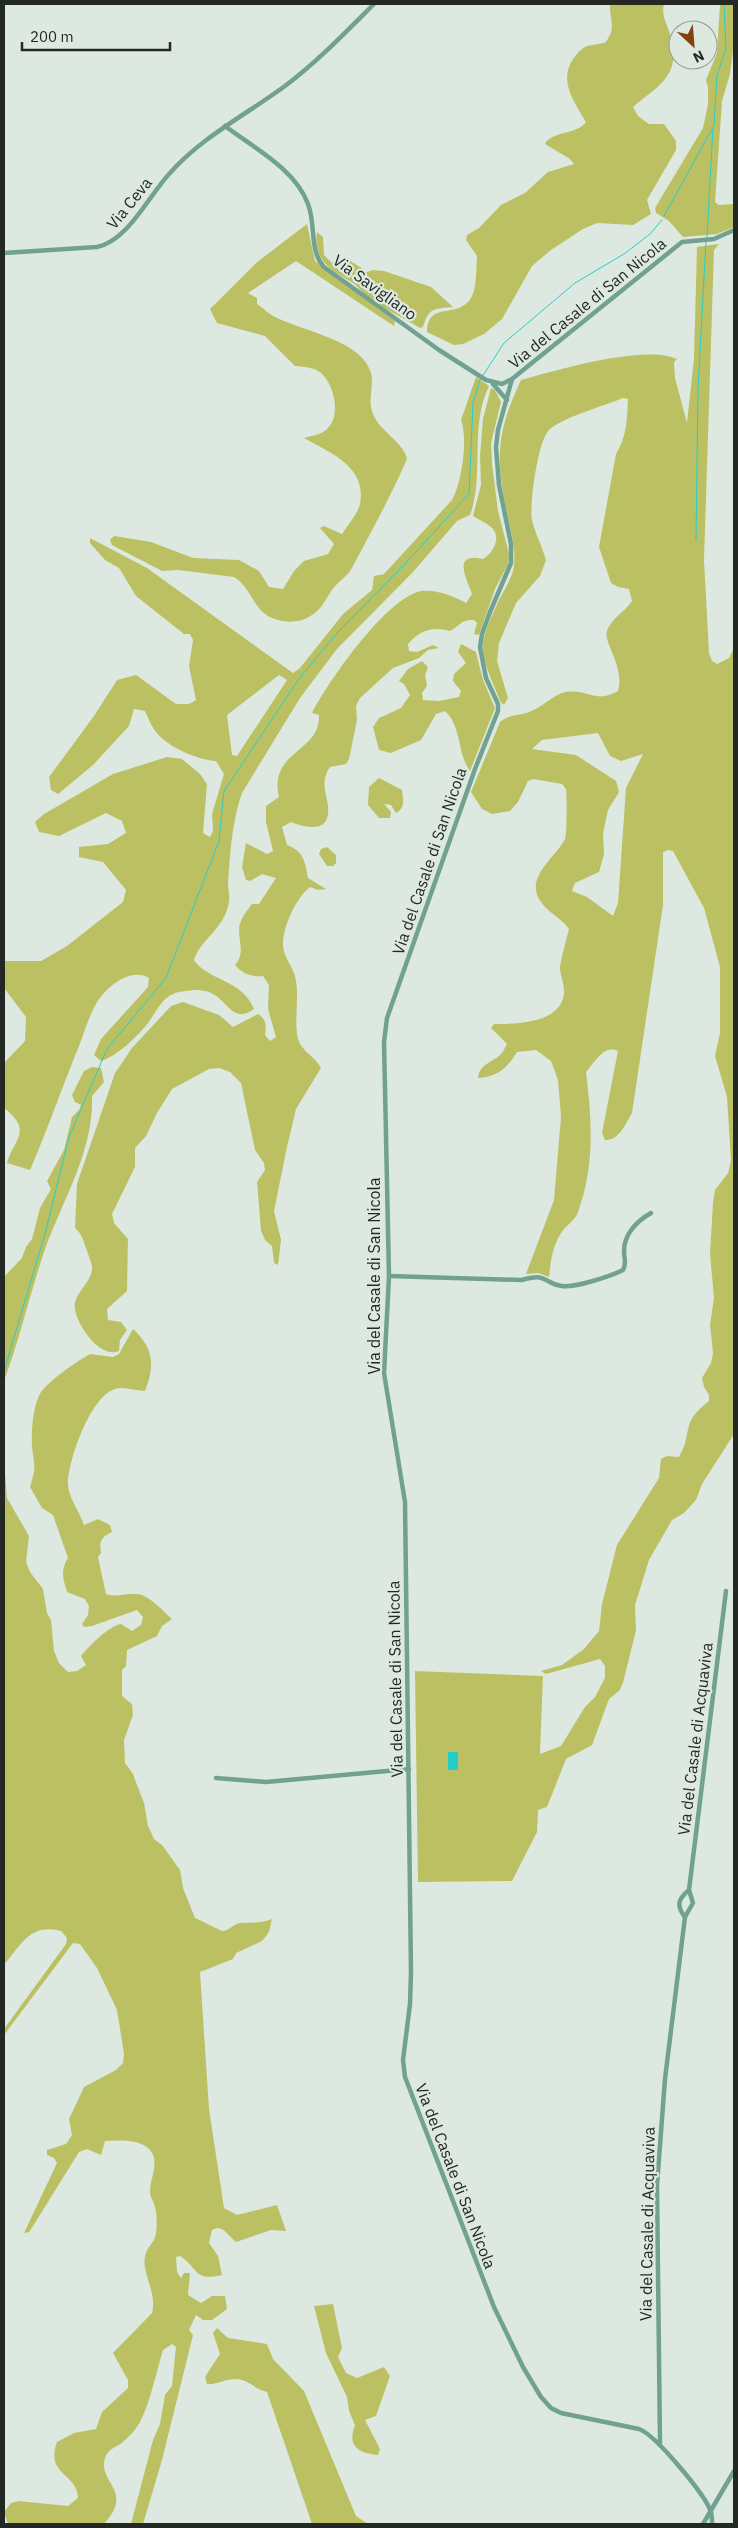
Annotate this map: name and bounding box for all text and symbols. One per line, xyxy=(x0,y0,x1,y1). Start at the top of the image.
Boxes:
scale bar xyxy=(22,20,170,52)
north arrow xyxy=(668,20,718,70)
text: 200 m xyxy=(30,27,74,46)
text: N xyxy=(690,46,707,67)
street label: Via Ceva xyxy=(102,173,156,233)
street label: Via del Casale di San Nicola xyxy=(504,233,670,373)
street label: Via Savigliano xyxy=(329,250,421,324)
street label: Via del Casale di San Nicola xyxy=(387,764,471,957)
street label: Via del Casale di San Nicola xyxy=(364,1177,384,1374)
street label: Via del Casale di San Nicola xyxy=(383,1580,407,1778)
street label: Via del Casale di Acquaviva xyxy=(673,1641,717,1837)
street label: Via del Casale di San Nicola xyxy=(411,2081,501,2272)
street label: Via del Casale di Acquaviva xyxy=(635,2126,659,2321)

